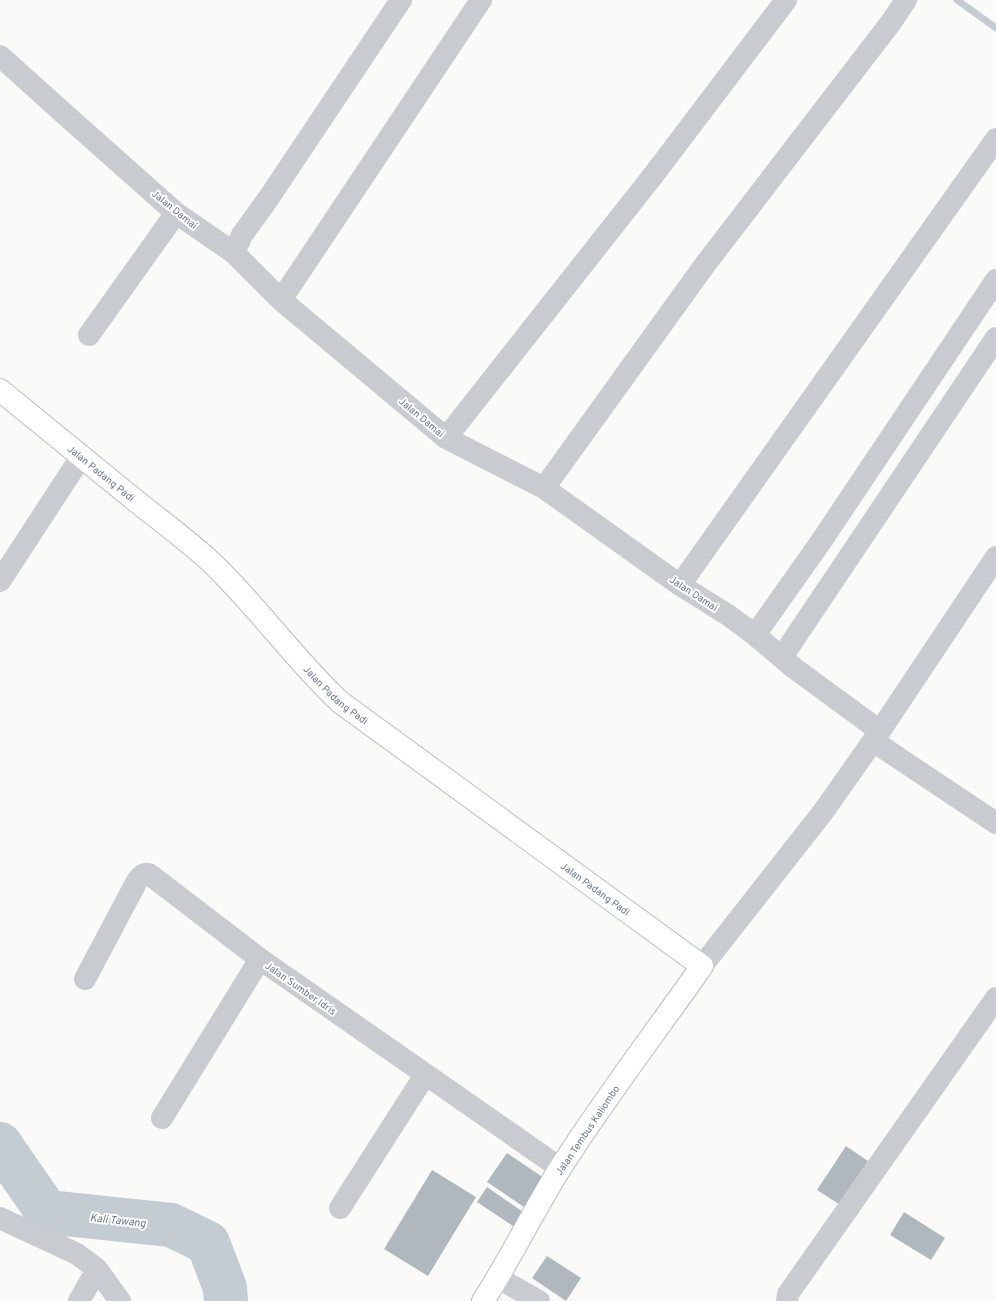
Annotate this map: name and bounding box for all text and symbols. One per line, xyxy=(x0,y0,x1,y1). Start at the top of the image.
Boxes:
street label: Jalan Damai xyxy=(149,188,200,233)
street label: Jalan Damai xyxy=(396,395,446,441)
street label: Jalan Padang Padi xyxy=(64,443,137,505)
street label: Jalan Damai xyxy=(667,574,720,615)
street label: Jalan Padang Padi xyxy=(300,664,370,728)
street label: Jalan Padang Padi xyxy=(557,860,632,919)
street label: Jalan Sumber Idris xyxy=(262,960,338,1019)
street label: Jalan Tembus Kaliombo xyxy=(553,1083,623,1178)
water label: Kali Tawang xyxy=(89,1211,148,1231)

